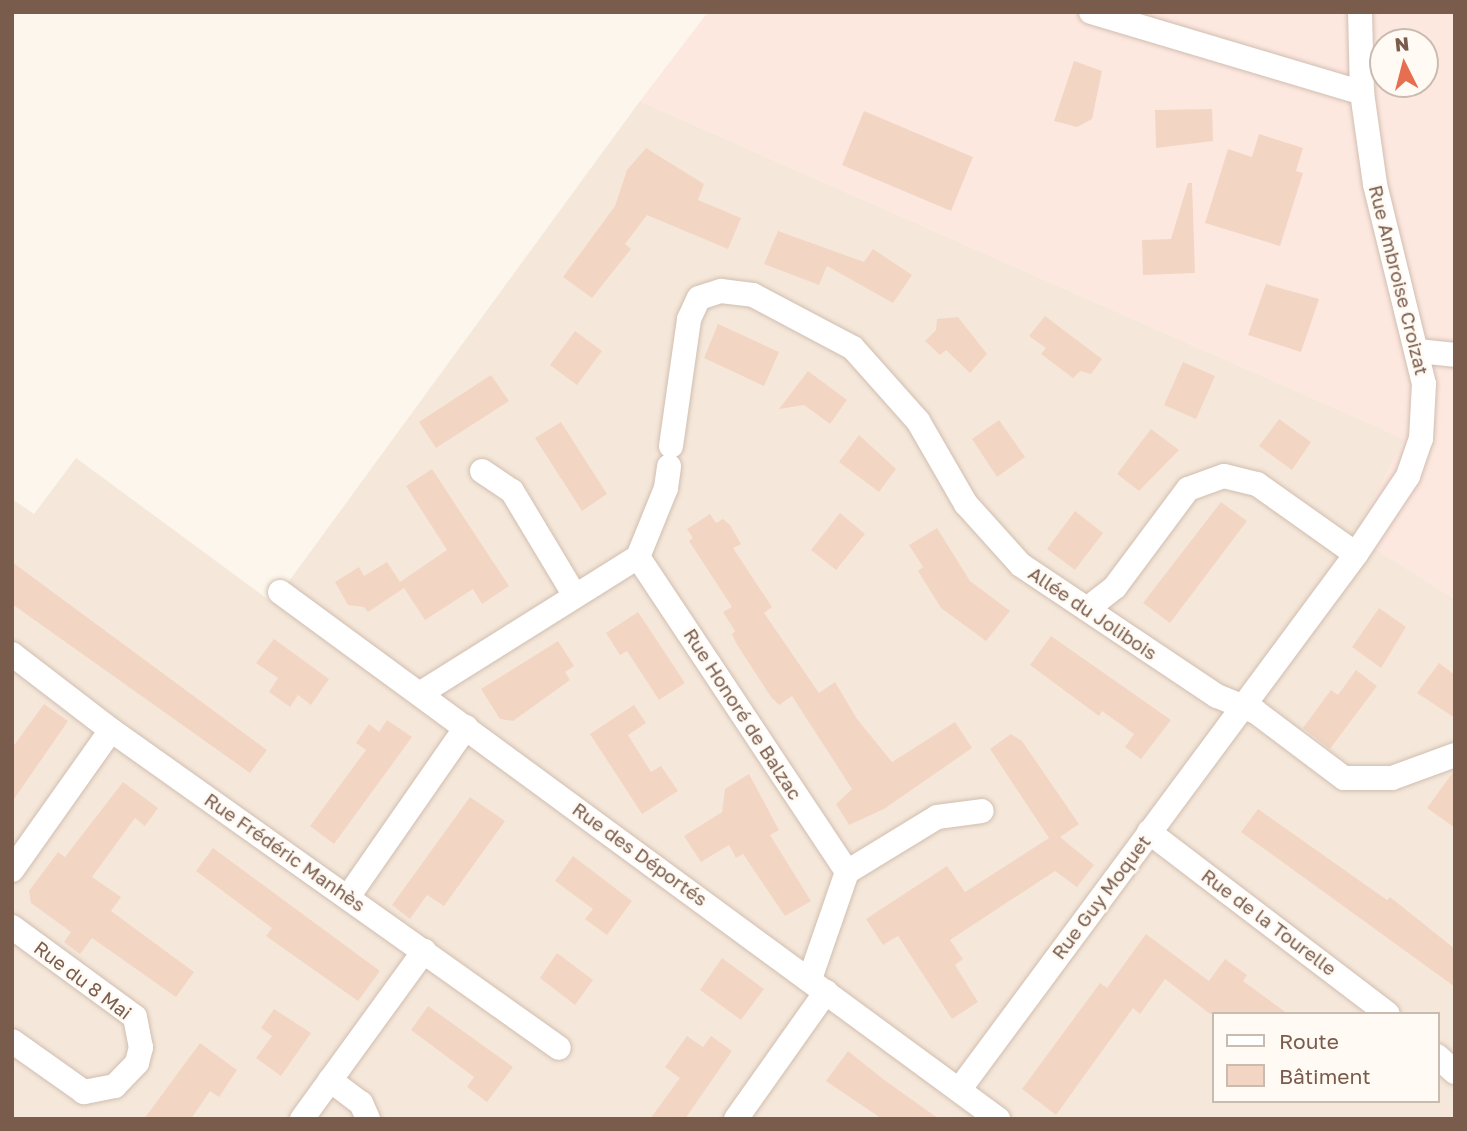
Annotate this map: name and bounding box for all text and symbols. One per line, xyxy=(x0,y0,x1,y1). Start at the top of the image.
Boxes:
north arrow xyxy=(1369,28,1439,98)
text: N xyxy=(1394,31,1410,56)
street label: Rue Ambroise Croizat xyxy=(1364,183,1434,377)
street label: Allée du Jolibois xyxy=(1024,561,1162,665)
street label: Rue Honoré de Balzac xyxy=(679,624,807,804)
street label: Rue Frédéric Manhès xyxy=(200,788,370,916)
street label: Rue des Déportés xyxy=(568,797,712,911)
street label: Rue Guy Moquet xyxy=(1047,830,1155,964)
street label: Rue de la Tourelle xyxy=(1197,864,1341,980)
street label: Rue du 8 Mai xyxy=(30,936,136,1024)
legend xyxy=(1212,1012,1439,1103)
text: Route xyxy=(1279,1028,1339,1054)
text: Bâtiment xyxy=(1279,1063,1371,1089)

